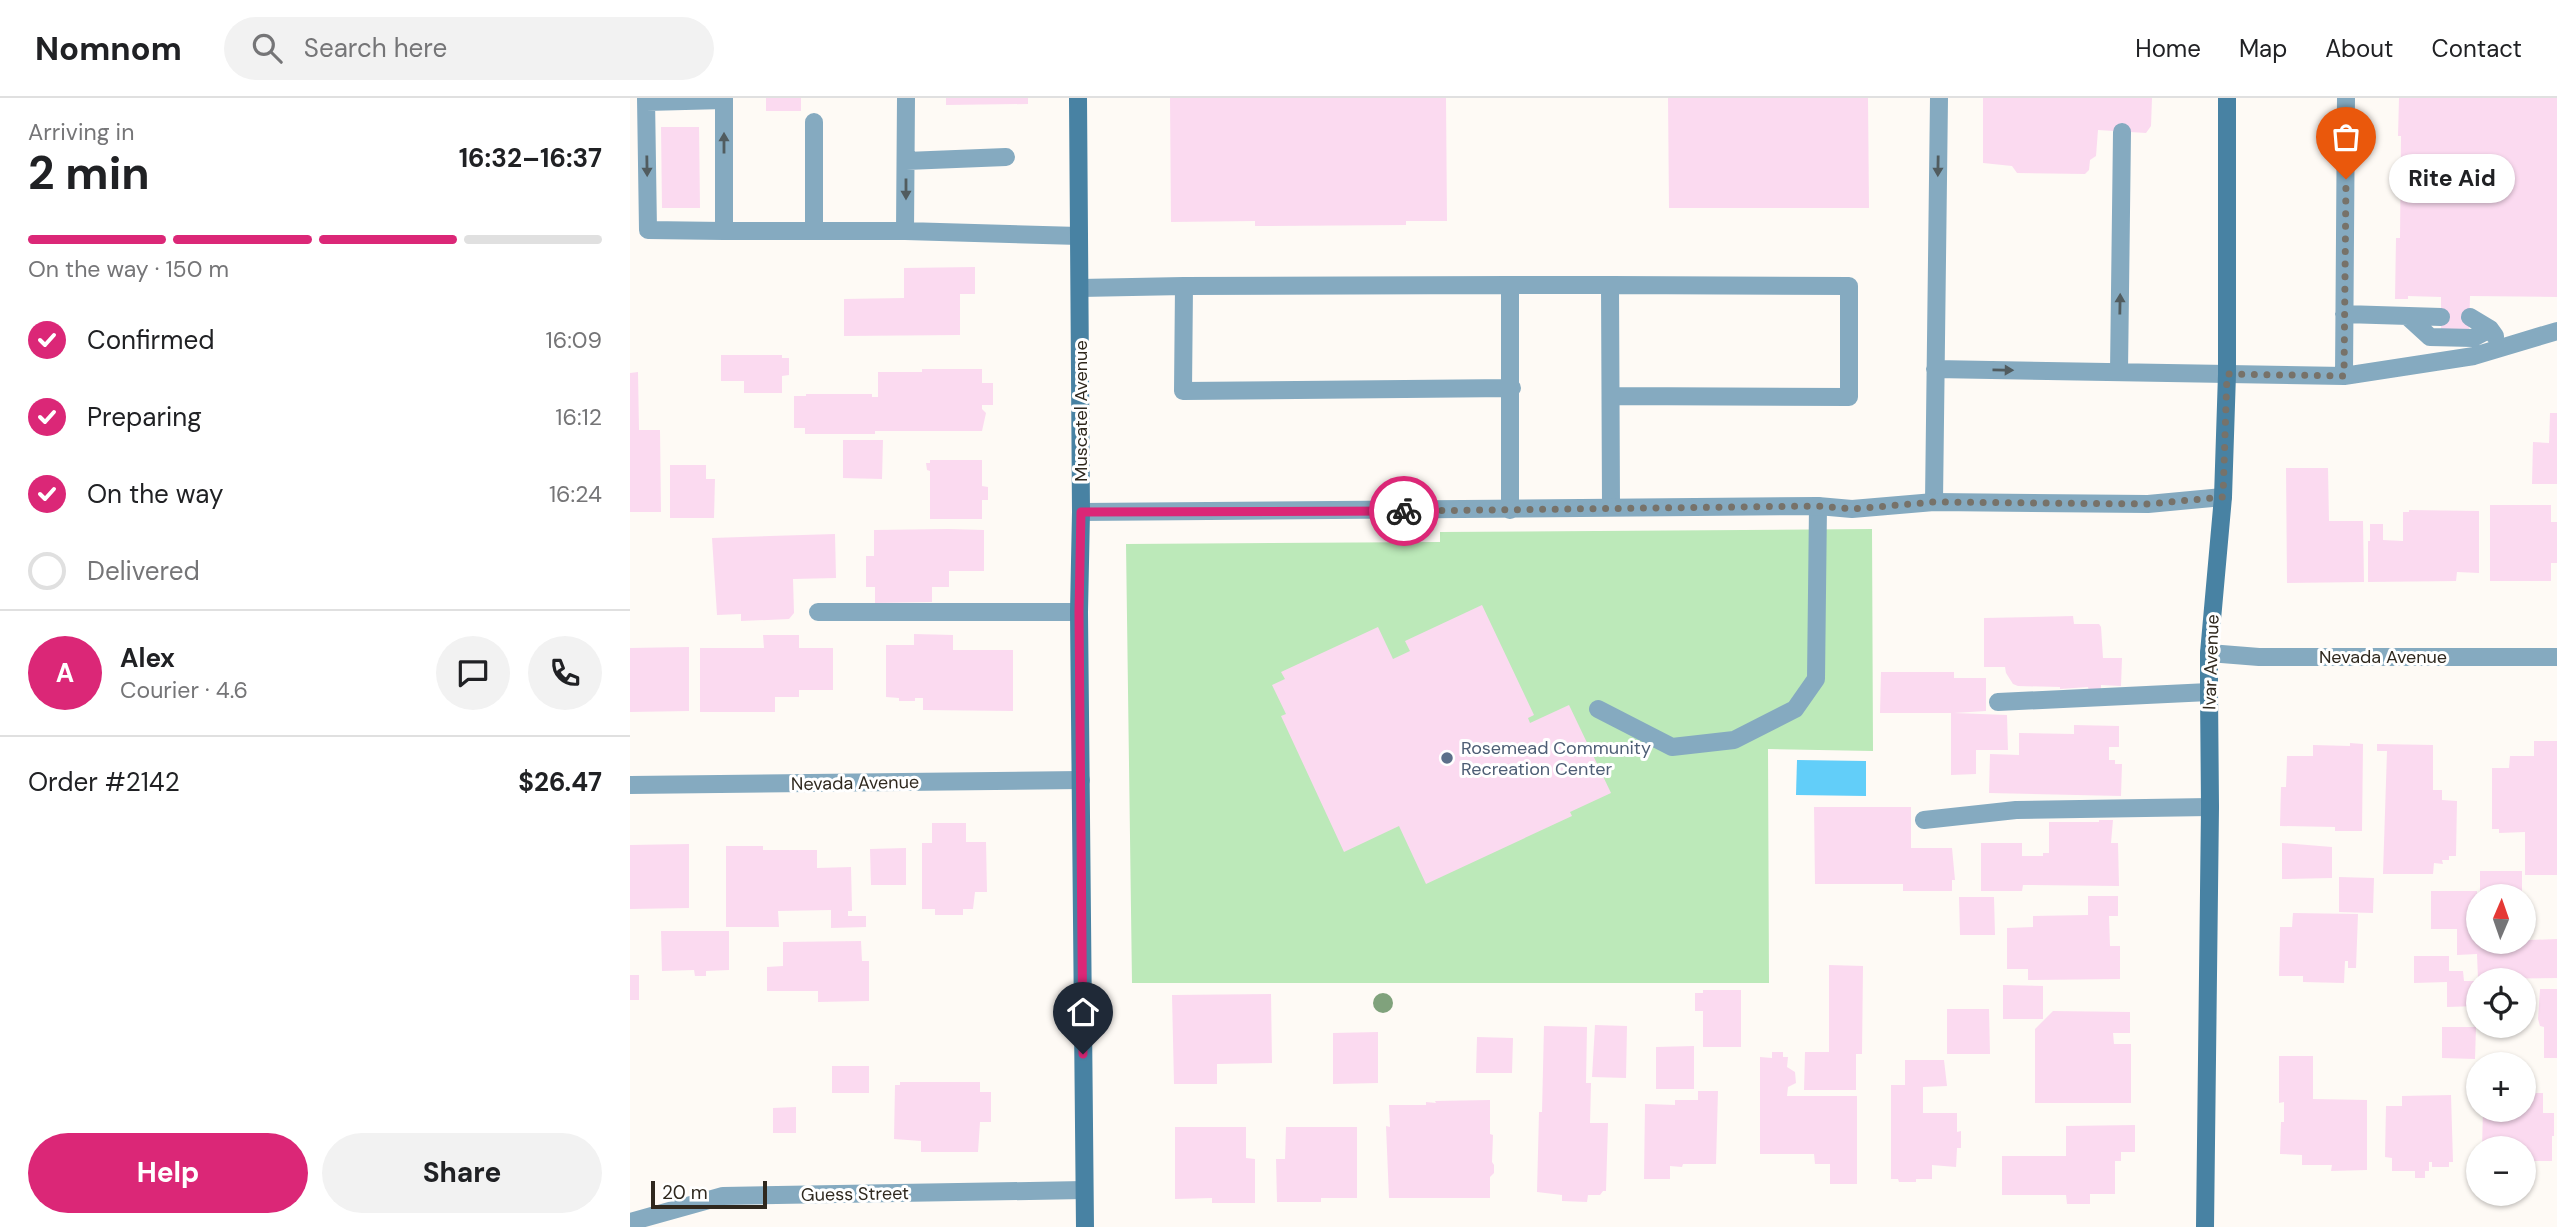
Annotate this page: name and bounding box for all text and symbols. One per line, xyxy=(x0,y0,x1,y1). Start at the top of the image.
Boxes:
search box xyxy=(224,17,714,80)
text: Nomnom xyxy=(35,27,182,70)
icon: search xyxy=(248,29,286,67)
text: Search here xyxy=(304,31,447,65)
text: Home xyxy=(2135,33,2201,64)
text: Map xyxy=(2239,33,2287,64)
text: About xyxy=(2325,33,2394,64)
text: Contact xyxy=(2432,33,2522,64)
pin xyxy=(2316,107,2376,179)
text: Arriving in xyxy=(28,117,134,147)
icon: bag xyxy=(2327,118,2365,156)
one-way arrow xyxy=(718,132,730,154)
text: 16:32–16:37 xyxy=(459,141,602,175)
text: 2 min xyxy=(28,143,150,203)
callout: Rite Aid xyxy=(2388,154,2514,204)
one-way arrow xyxy=(641,155,653,177)
one-way arrow xyxy=(1932,155,1944,177)
text: Rite Aid xyxy=(2408,163,2496,193)
one-way arrow xyxy=(900,178,911,200)
text: On the way · 150 m xyxy=(28,254,229,284)
one-way arrow xyxy=(2114,292,2126,314)
icon: check xyxy=(28,321,66,359)
text: Confirmed xyxy=(87,323,214,357)
text: 16:09 xyxy=(546,325,602,355)
street label: Muscatel Avenue xyxy=(1069,340,1093,482)
one-way arrow xyxy=(1992,364,2014,376)
icon: check xyxy=(28,398,66,436)
text: Preparing xyxy=(87,400,202,434)
text: 16:12 xyxy=(555,402,602,432)
icon: check xyxy=(28,475,66,513)
courier xyxy=(1369,476,1439,546)
text: On the way xyxy=(87,477,223,511)
text: 16:24 xyxy=(549,479,602,509)
icon: bike xyxy=(1385,492,1423,530)
text: Delivered xyxy=(87,554,200,588)
street label: Ivar Avenue xyxy=(2197,614,2225,710)
button: chat xyxy=(436,636,510,710)
button: phone xyxy=(528,636,602,710)
text: Alex xyxy=(120,641,175,675)
street label: Nevada Avenue xyxy=(2319,645,2447,669)
text: A xyxy=(56,656,74,690)
text: Courier · 4.6 xyxy=(120,675,248,705)
place label: Rosemead Community Recreation Center xyxy=(1461,736,1651,781)
marker: Rosemead Community Recreation Center xyxy=(1439,750,1455,766)
text: Order #2142 xyxy=(28,765,180,799)
text: $26.47 xyxy=(518,765,602,799)
street label: Nevada Avenue xyxy=(791,770,919,796)
north arrow xyxy=(2466,884,2536,954)
map controls xyxy=(2466,884,2536,1206)
button: locate xyxy=(2466,968,2536,1038)
pin xyxy=(1053,982,1113,1054)
icon: home xyxy=(1064,993,1102,1031)
button: + xyxy=(2466,1052,2536,1122)
button: Help xyxy=(28,1133,308,1213)
button: Share xyxy=(322,1133,602,1213)
button: − xyxy=(2466,1136,2536,1206)
scale bar xyxy=(651,1178,766,1210)
text: 20 m xyxy=(662,1180,708,1205)
street label: Guess Street xyxy=(801,1181,909,1207)

